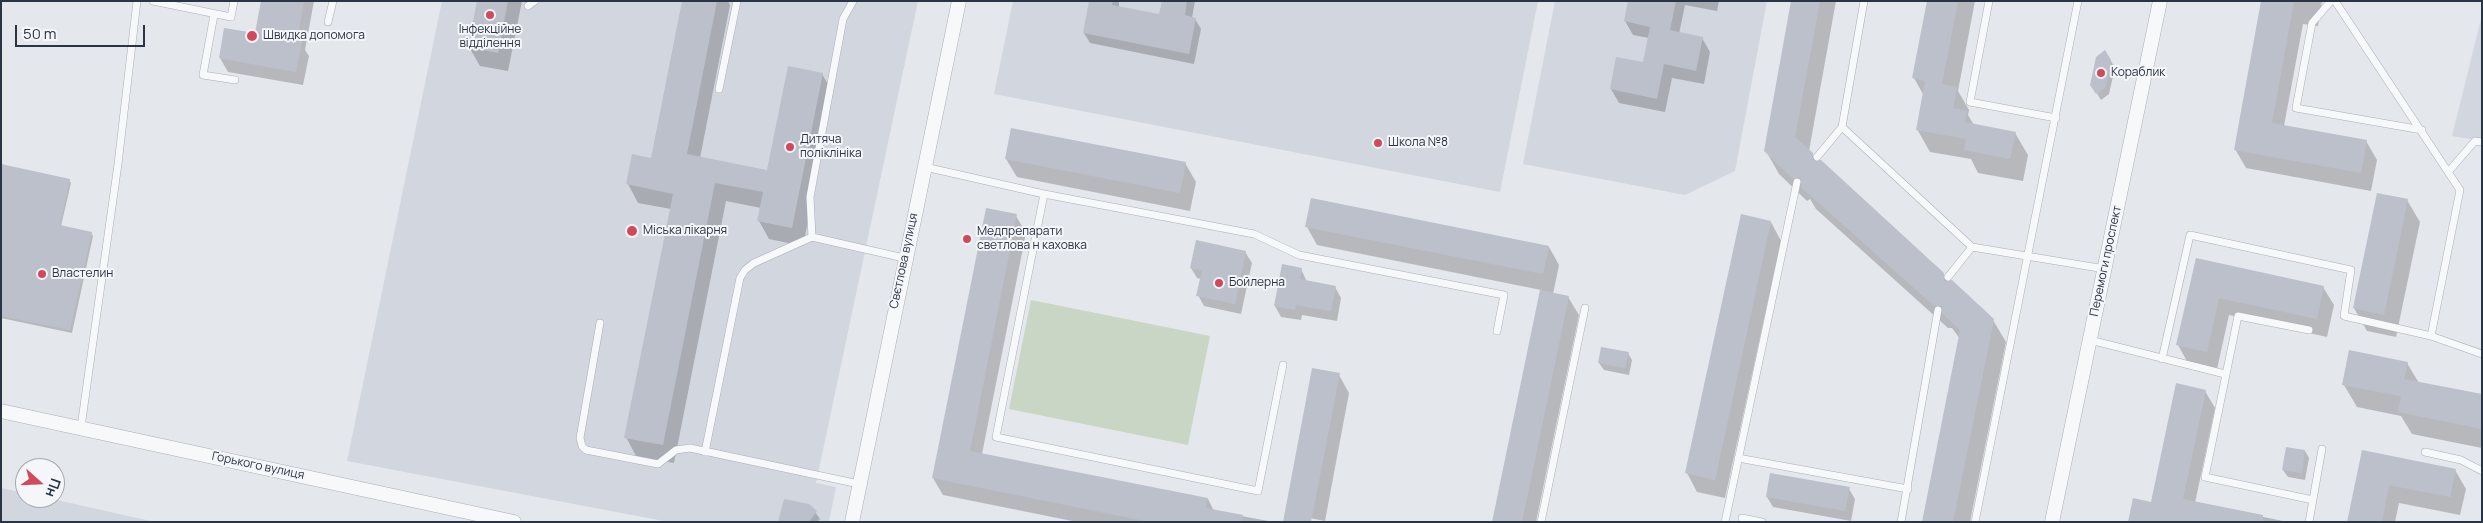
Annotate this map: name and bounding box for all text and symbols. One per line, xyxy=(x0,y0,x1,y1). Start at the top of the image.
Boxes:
marker: Інфекційне відділення xyxy=(484,9,496,21)
scale bar xyxy=(18,15,148,47)
text: 50 m xyxy=(23,23,57,44)
place label: Інфекційне відділення xyxy=(459,23,521,51)
marker: Швидка допомога xyxy=(245,29,259,43)
place label: Швидка допомога xyxy=(263,29,365,43)
place label: Кораблик xyxy=(2111,66,2165,80)
marker: Кораблик xyxy=(2095,67,2107,79)
place label: Дитяча поліклініка xyxy=(800,133,862,161)
place label: Школа №8 xyxy=(1388,136,1448,150)
marker: Школа №8 xyxy=(1372,137,1384,149)
marker: Дитяча поліклініка xyxy=(784,141,796,153)
street label: Перемоги проспект xyxy=(2087,204,2125,318)
street label: Свєтлова вулиця xyxy=(887,212,921,310)
marker: Міська лікарня xyxy=(625,224,639,238)
place label: Міська лікарня xyxy=(643,224,727,238)
place label: Медпрепарати светлова н каховка xyxy=(977,225,1087,253)
marker: Медпрепарати светлова н каховка xyxy=(961,233,973,245)
place label: Властелин xyxy=(52,267,113,281)
marker: Властелин xyxy=(36,268,48,280)
place label: Бойлерна xyxy=(1229,276,1285,290)
marker: Бойлерна xyxy=(1213,277,1225,289)
street label: Горького вулиця xyxy=(210,449,306,483)
north arrow xyxy=(15,458,65,508)
text: Пн xyxy=(41,476,66,500)

